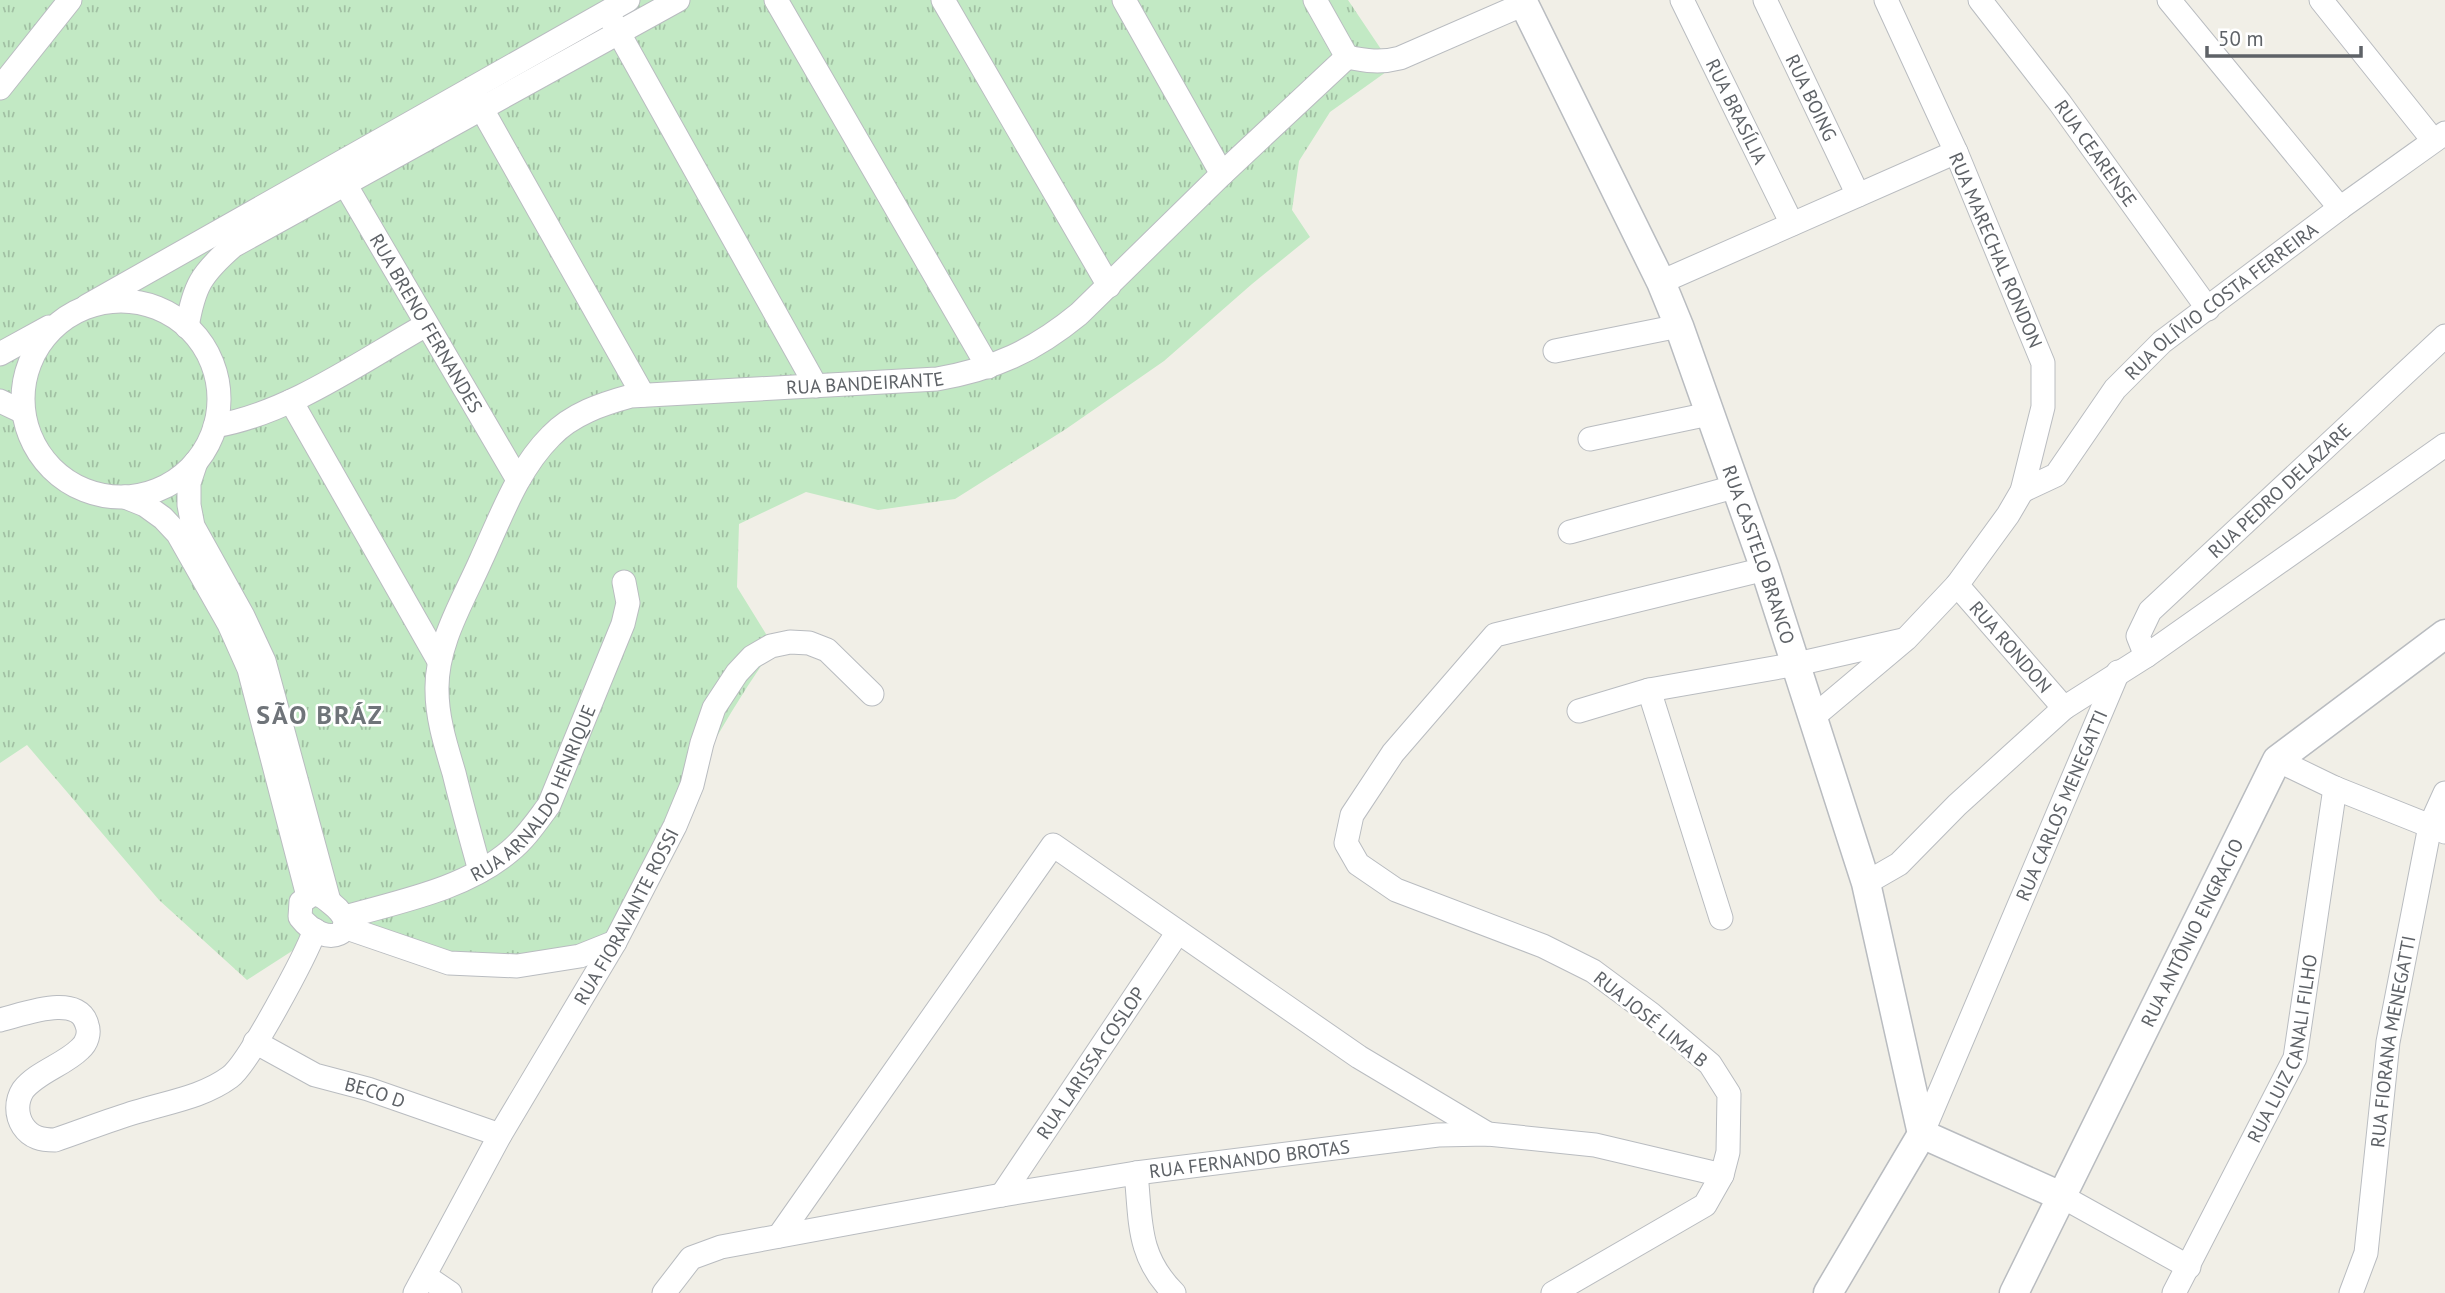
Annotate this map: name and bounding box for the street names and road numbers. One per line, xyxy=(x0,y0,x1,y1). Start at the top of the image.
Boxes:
street label: RUA BOING xyxy=(1781,50,1842,145)
street label: RUA BRASÍLIA xyxy=(1701,55,1773,168)
street label: RUA CEARENSE xyxy=(2049,95,2142,211)
street label: RUA MARECHAL RONDON xyxy=(1944,149,2048,351)
street label: RUA OLÍVIO COSTA FERREIRA xyxy=(2119,217,2322,385)
street label: RUA BRENO FERNANDES xyxy=(365,229,488,417)
street label: RUA BANDEIRANTE xyxy=(786,366,946,399)
street label: RUA PEDRO DELAZARE xyxy=(2203,418,2356,563)
street label: RUA CASTELO BRANCO xyxy=(1717,462,1800,647)
street label: RUA RONDON xyxy=(1964,596,2057,698)
street label: RUA ARNALDO HENRIQUE xyxy=(466,701,601,887)
street label: RUA CARLOS MENEGATTI xyxy=(2010,706,2113,905)
street label: RUA FIORAVANTE ROSSI xyxy=(568,824,684,1009)
street label: RUA ANTÔNIO ENGRACIO xyxy=(2135,834,2248,1031)
street label: RUA FIORANA MENEGATTI xyxy=(2365,933,2420,1149)
street label: RUA LUIZ CANALI FILHO xyxy=(2242,953,2322,1147)
street label: RUA JOSÉ LIMA B xyxy=(1589,966,1713,1072)
street label: RUA LARISSA COSLOP xyxy=(1031,982,1150,1144)
street label: BECO D xyxy=(342,1071,409,1113)
street label: RUA FERNANDO BROTAS xyxy=(1148,1134,1351,1183)

